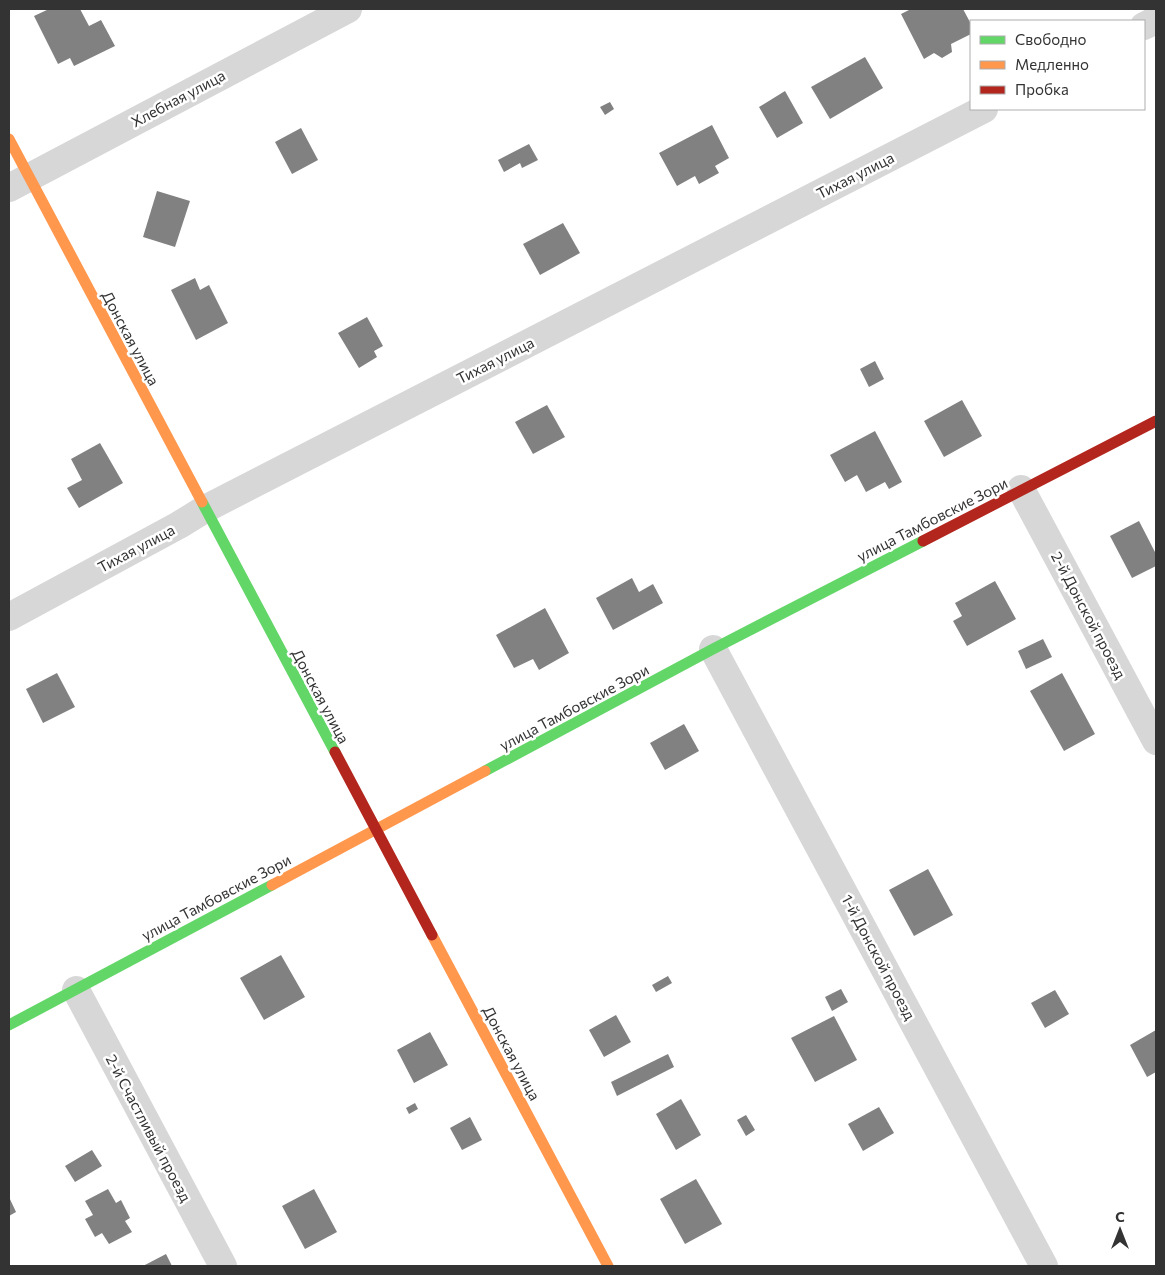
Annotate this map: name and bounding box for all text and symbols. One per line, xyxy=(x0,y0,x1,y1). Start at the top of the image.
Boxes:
legend xyxy=(970,20,1145,110)
text: Свободно xyxy=(1015,30,1086,48)
text: Медленно xyxy=(1015,55,1089,73)
street label: Хлебная улица xyxy=(128,66,228,130)
text: Пробка xyxy=(1015,80,1069,98)
street label: Тихая улица xyxy=(813,148,897,202)
street label: Донская улица xyxy=(99,288,163,388)
street label: Тихая улица xyxy=(453,333,537,387)
street label: улица Тамбовские Зори xyxy=(854,473,1010,565)
street label: Тихая улица xyxy=(94,520,178,576)
street label: 2-й Донской проезд xyxy=(1048,548,1130,682)
street label: Донская улица xyxy=(289,646,353,746)
street label: улица Тамбовские Зори xyxy=(496,660,652,754)
street label: улица Тамбовские Зори xyxy=(138,850,294,944)
street label: 1-й Донской проезд xyxy=(838,891,920,1023)
street label: Донская улица xyxy=(480,1003,544,1103)
street label: 2-й Счастливый проезд xyxy=(103,1051,196,1205)
north arrow xyxy=(1095,1205,1145,1255)
text: С xyxy=(1115,1208,1125,1225)

